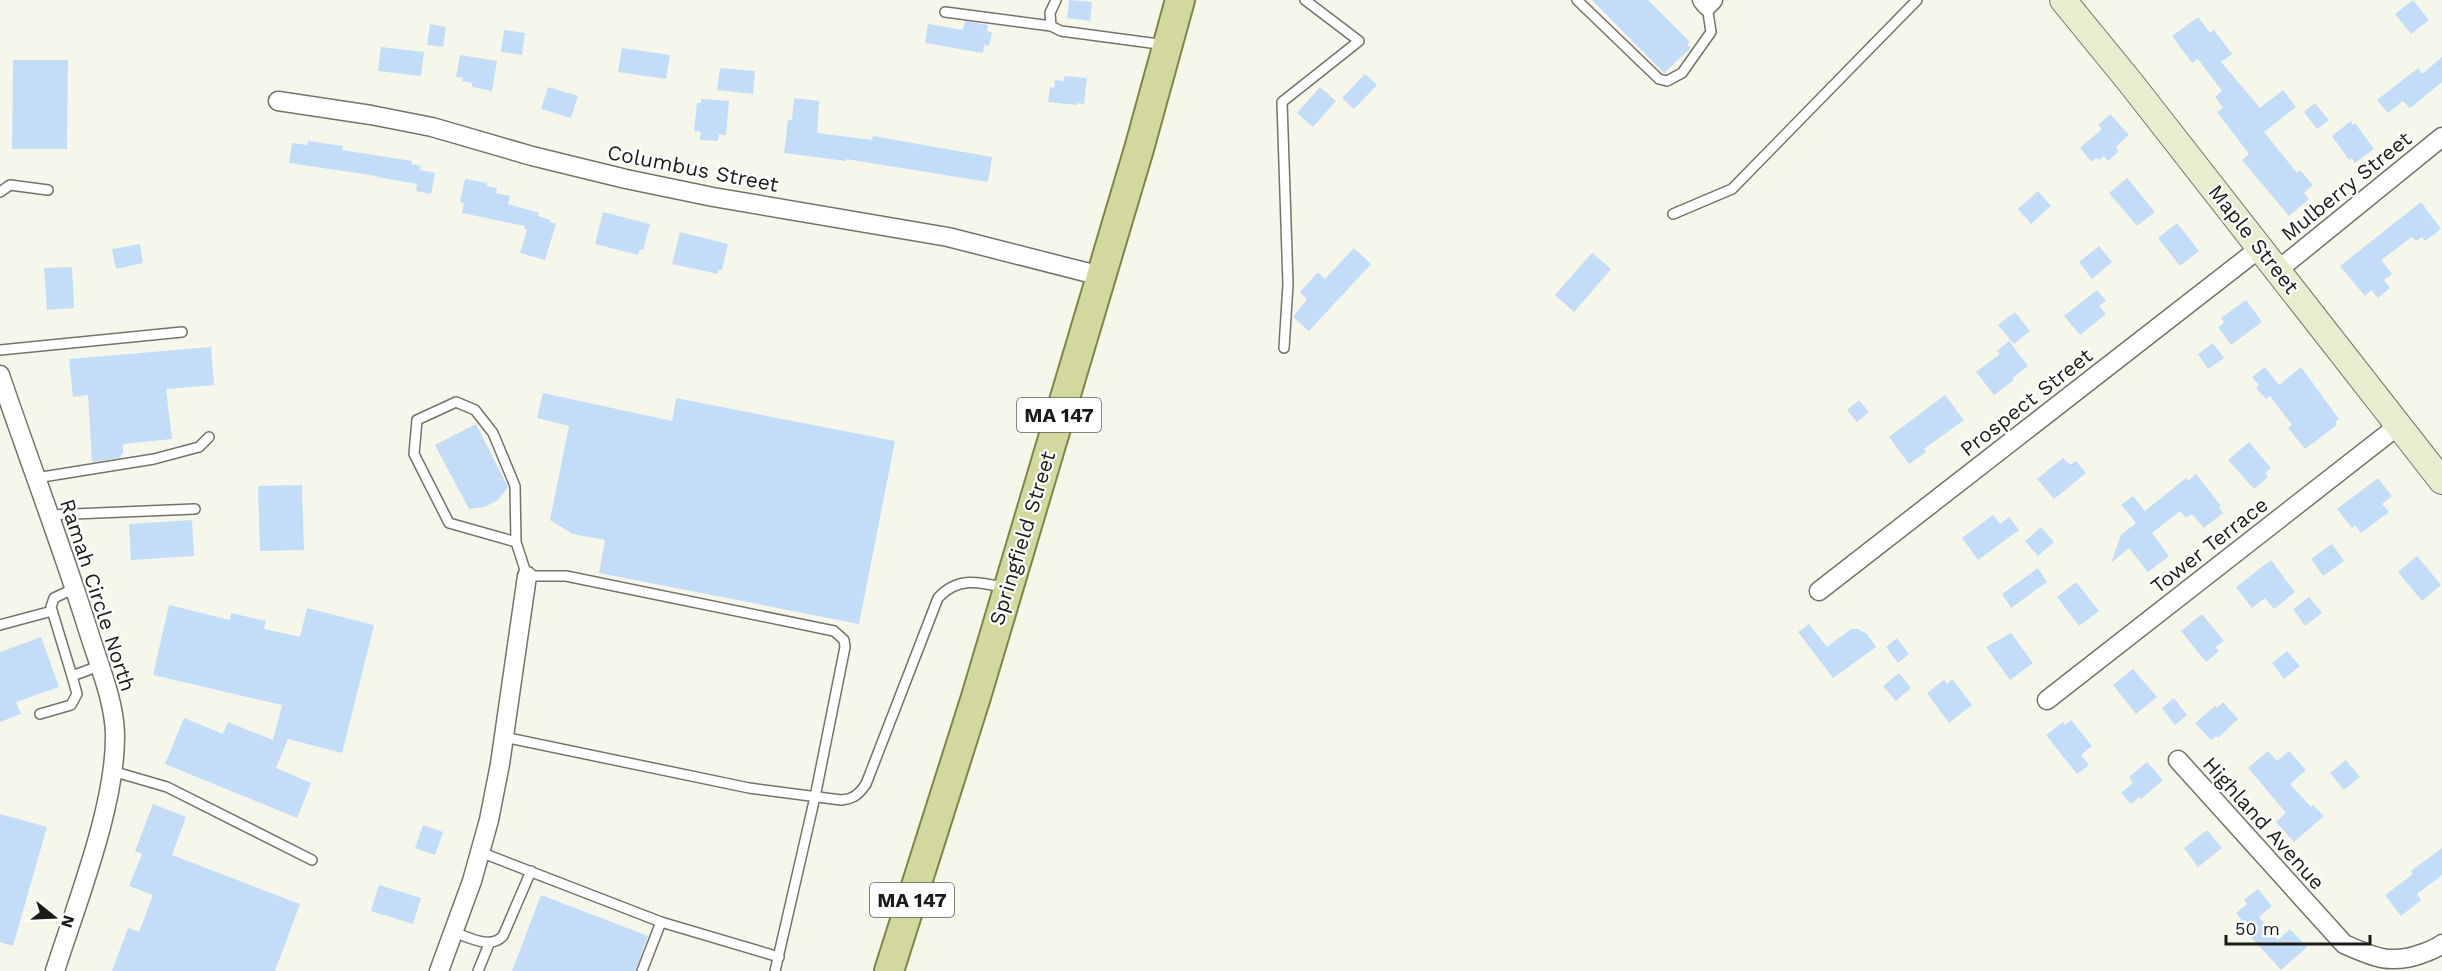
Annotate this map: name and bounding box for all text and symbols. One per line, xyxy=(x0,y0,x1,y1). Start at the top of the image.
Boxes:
street label: Mulberry Street xyxy=(2276,126,2416,246)
street label: Columbus Street xyxy=(605,139,781,197)
street label: Maple Street xyxy=(2204,179,2305,299)
street label: Prospect Street xyxy=(1955,342,2097,461)
road number: MA 147 xyxy=(1017,398,1101,432)
street label: Springfield Street xyxy=(984,448,1060,628)
street label: Tower Terrace xyxy=(2145,492,2273,598)
street label: Ramah Circle North xyxy=(55,495,141,695)
street label: Highland Avenue xyxy=(2198,751,2330,895)
road number: MA 147 xyxy=(870,883,954,917)
north arrow xyxy=(24,887,84,947)
scale bar xyxy=(2226,908,2370,946)
text: N xyxy=(57,913,79,930)
text: 50 m xyxy=(2235,918,2280,939)

